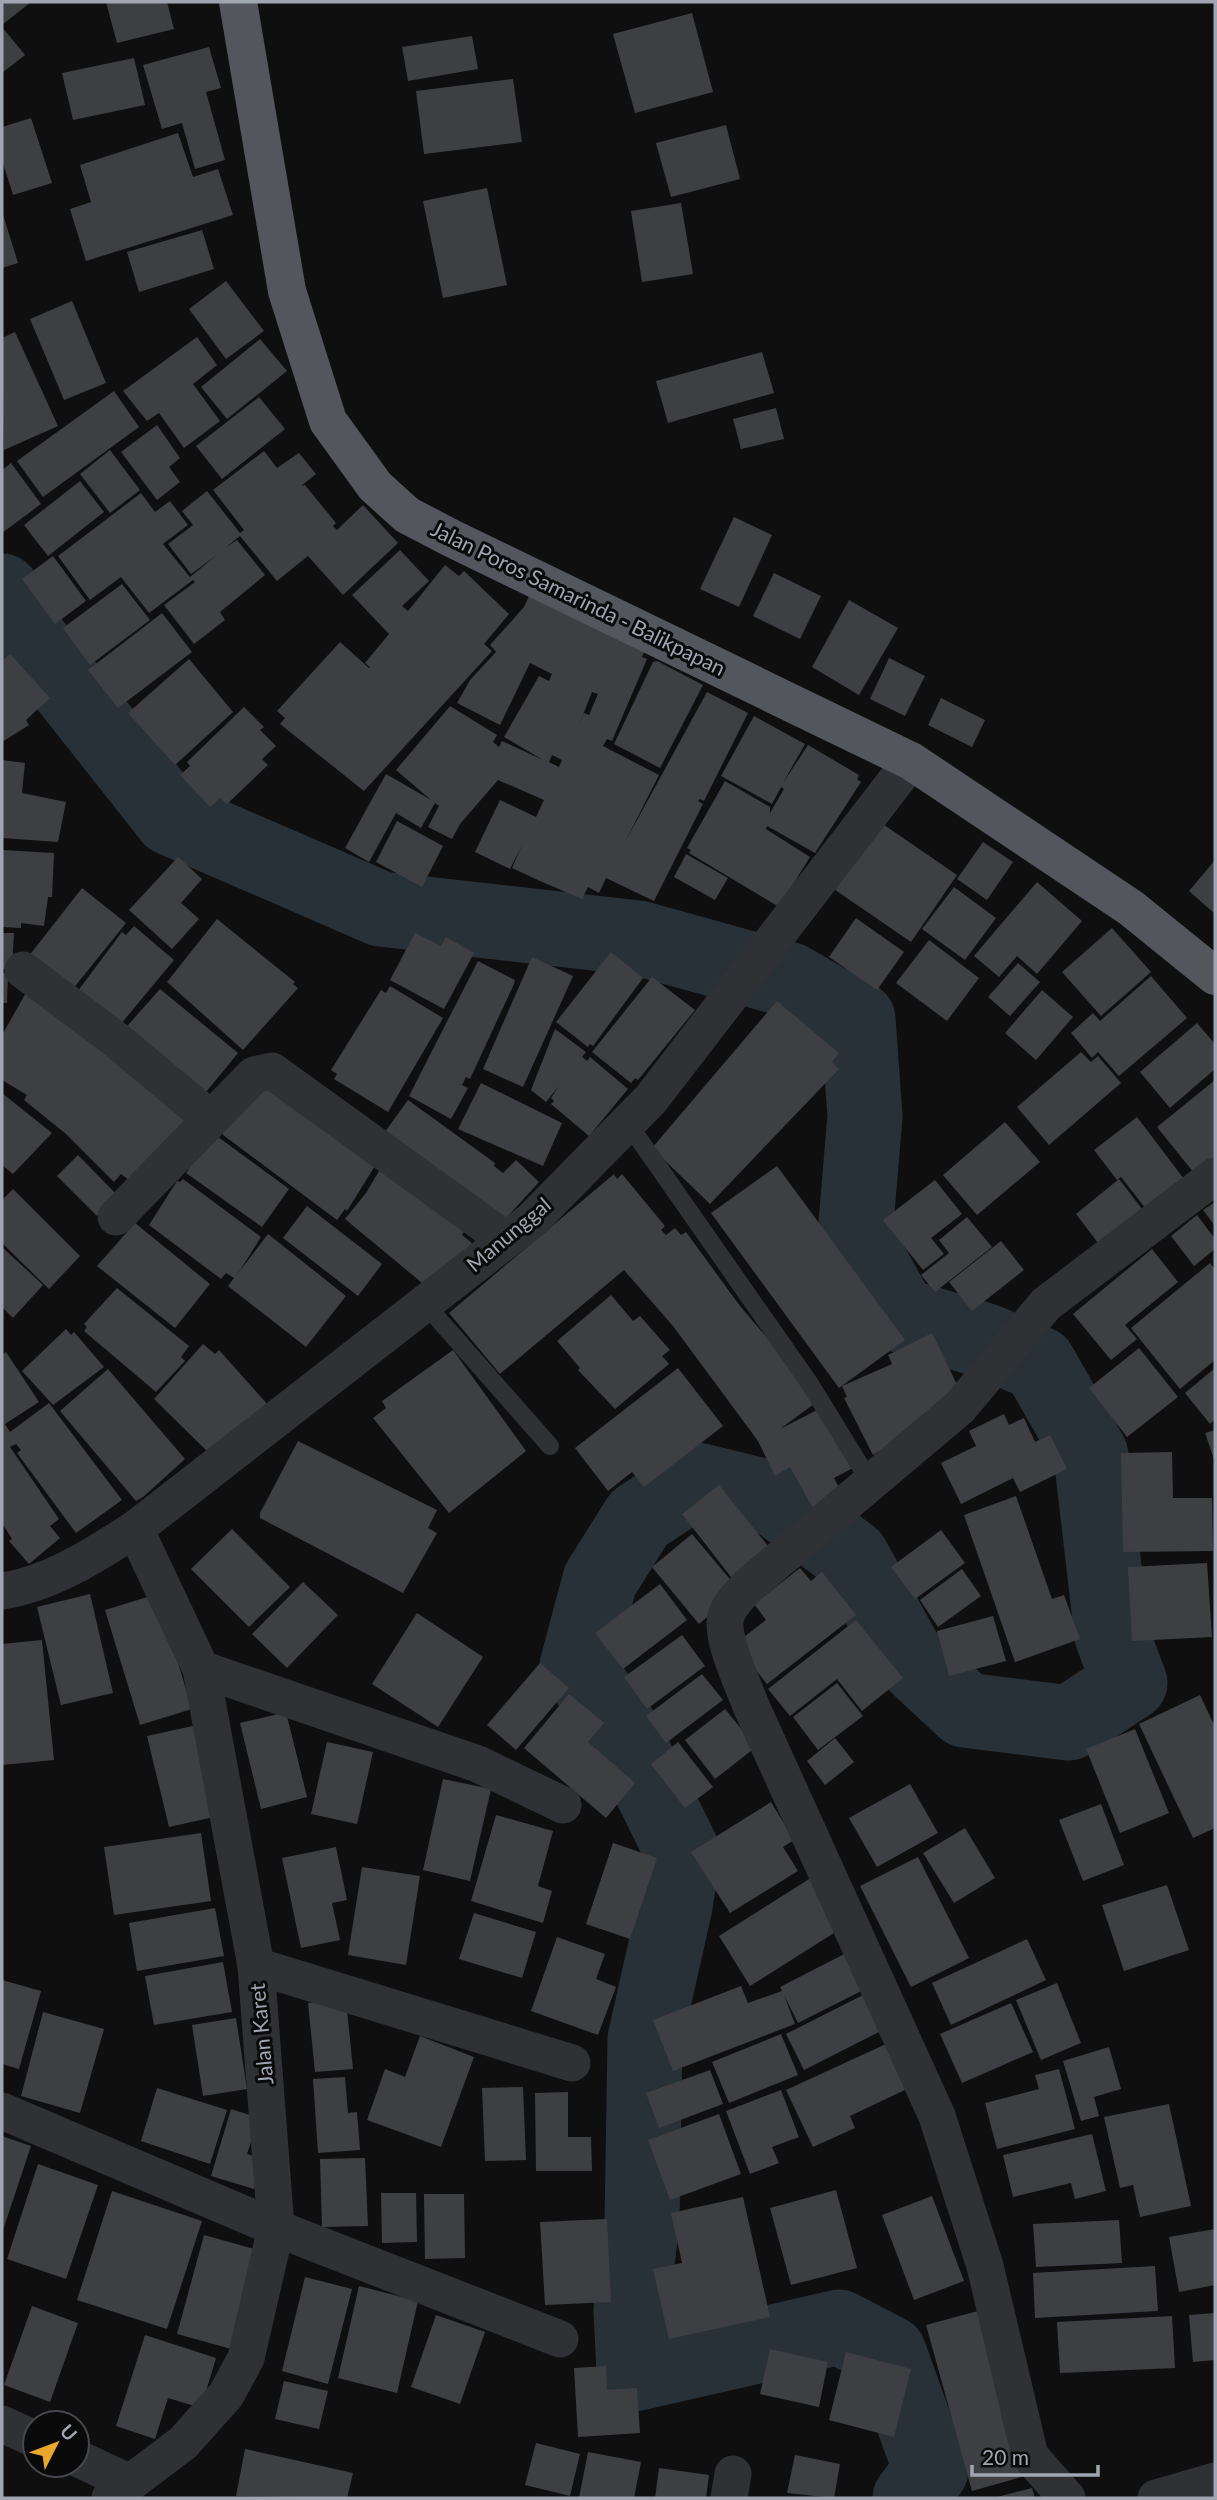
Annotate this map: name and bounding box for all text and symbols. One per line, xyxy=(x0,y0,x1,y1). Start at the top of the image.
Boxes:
street label: Jalan Poros Samarinda - Balikpapan xyxy=(428,515,730,680)
street label: Manunggal xyxy=(461,1192,555,1276)
street label: Jalan Karet xyxy=(244,1982,277,2086)
north arrow xyxy=(21,2409,91,2479)
text: U xyxy=(56,2419,82,2445)
scale bar xyxy=(972,2434,1098,2478)
text: 20 m xyxy=(982,2444,1029,2469)

